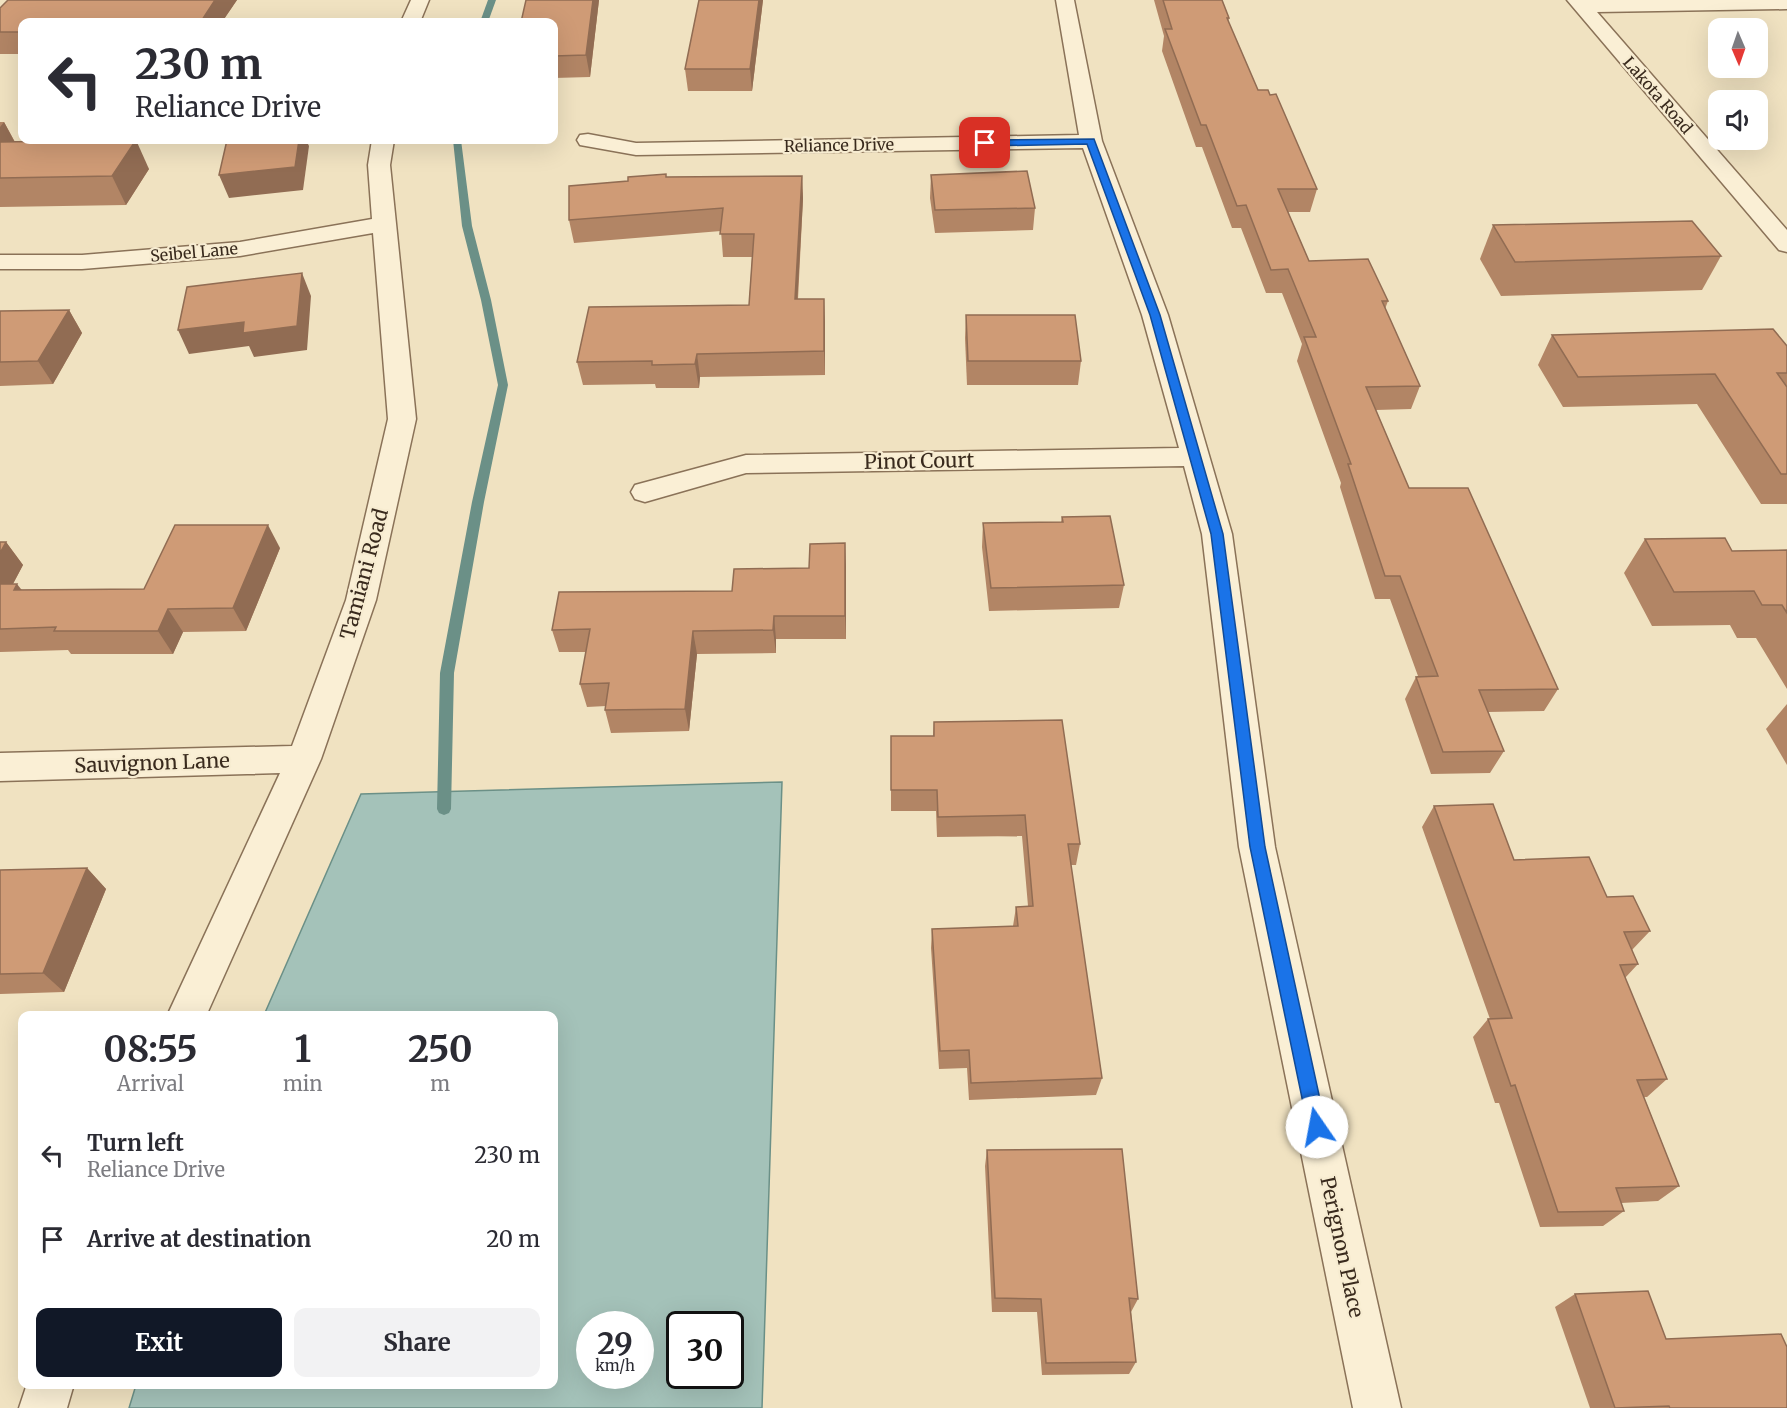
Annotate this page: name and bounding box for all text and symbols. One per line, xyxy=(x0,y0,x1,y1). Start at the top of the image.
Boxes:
north arrow xyxy=(1708,18,1768,78)
map controls xyxy=(1708,18,1768,150)
text: 230 m xyxy=(135,38,262,90)
icon: left xyxy=(36,42,114,120)
street label: Lakota Road xyxy=(1619,52,1697,138)
text: Reliance Drive xyxy=(135,90,321,124)
button: sound xyxy=(1708,90,1768,150)
pin xyxy=(959,117,1010,168)
icon: arrive xyxy=(968,126,1001,159)
street label: Reliance Drive xyxy=(784,134,894,156)
street label: Seibel Lane xyxy=(149,238,239,266)
street label: Pinot Court xyxy=(864,447,975,474)
street label: Tamiani Road xyxy=(334,506,393,642)
street label: Sauvignon Lane xyxy=(74,747,230,778)
text: 08:55 xyxy=(103,1027,198,1072)
text: 1 xyxy=(294,1027,311,1072)
text: 250 xyxy=(408,1027,473,1072)
text: Arrival xyxy=(117,1071,184,1096)
text: min xyxy=(283,1071,323,1096)
text: m xyxy=(430,1071,450,1096)
position arrow xyxy=(1285,1095,1349,1159)
text: Turn left xyxy=(87,1129,184,1157)
icon: left xyxy=(36,1139,69,1172)
text: 230 m xyxy=(474,1141,540,1169)
text: Reliance Drive xyxy=(87,1157,225,1182)
street label: Perignon Place xyxy=(1315,1174,1370,1320)
icon: arrive xyxy=(36,1223,69,1256)
text: Arrive at destination xyxy=(87,1225,311,1253)
text: 20 m xyxy=(486,1225,540,1253)
button: Exit xyxy=(36,1308,282,1377)
button: Share xyxy=(294,1308,540,1377)
speed limit sign: 30 xyxy=(666,1311,744,1389)
text: 29 xyxy=(597,1324,633,1362)
text: km/h xyxy=(595,1356,635,1375)

